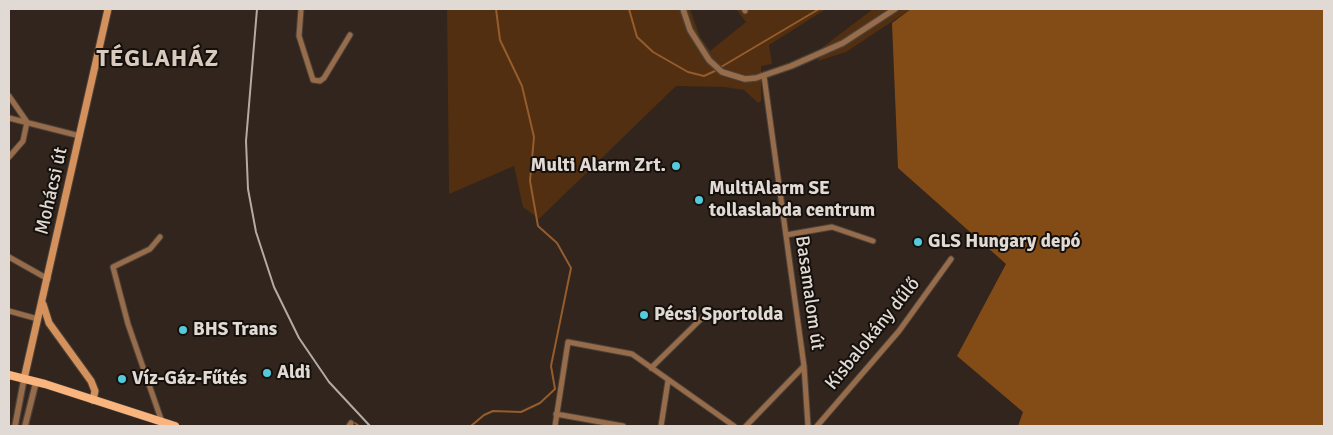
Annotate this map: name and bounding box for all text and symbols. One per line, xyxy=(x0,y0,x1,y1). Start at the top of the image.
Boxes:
district label: TÉGLAHÁZ xyxy=(95,46,221,74)
street label: Mohácsi út xyxy=(31,145,73,237)
place label: Multi Alarm Zrt. xyxy=(531,155,666,177)
marker: Multi Alarm Zrt. xyxy=(670,160,682,172)
place label: MultiAlarm SE tollaslabda centrum xyxy=(709,178,875,222)
marker: MultiAlarm SE tollaslabda centrum xyxy=(693,194,705,206)
place label: GLS Hungary depó xyxy=(928,231,1081,253)
street label: Basamalom út xyxy=(790,234,828,352)
marker: GLS Hungary depó xyxy=(912,236,924,248)
street label: Kisbalokány dűlő xyxy=(821,273,925,395)
place label: Pécsi Sportolda xyxy=(654,304,783,326)
marker: Pécsi Sportolda xyxy=(638,309,650,321)
place label: BHS Trans xyxy=(193,319,277,341)
marker: BHS Trans xyxy=(177,324,189,336)
place label: Aldi xyxy=(277,362,311,384)
marker: Aldi xyxy=(261,367,273,379)
place label: Víz-Gáz-Fűtés xyxy=(132,368,247,390)
marker: Víz-Gáz-Fűtés xyxy=(116,373,128,385)

